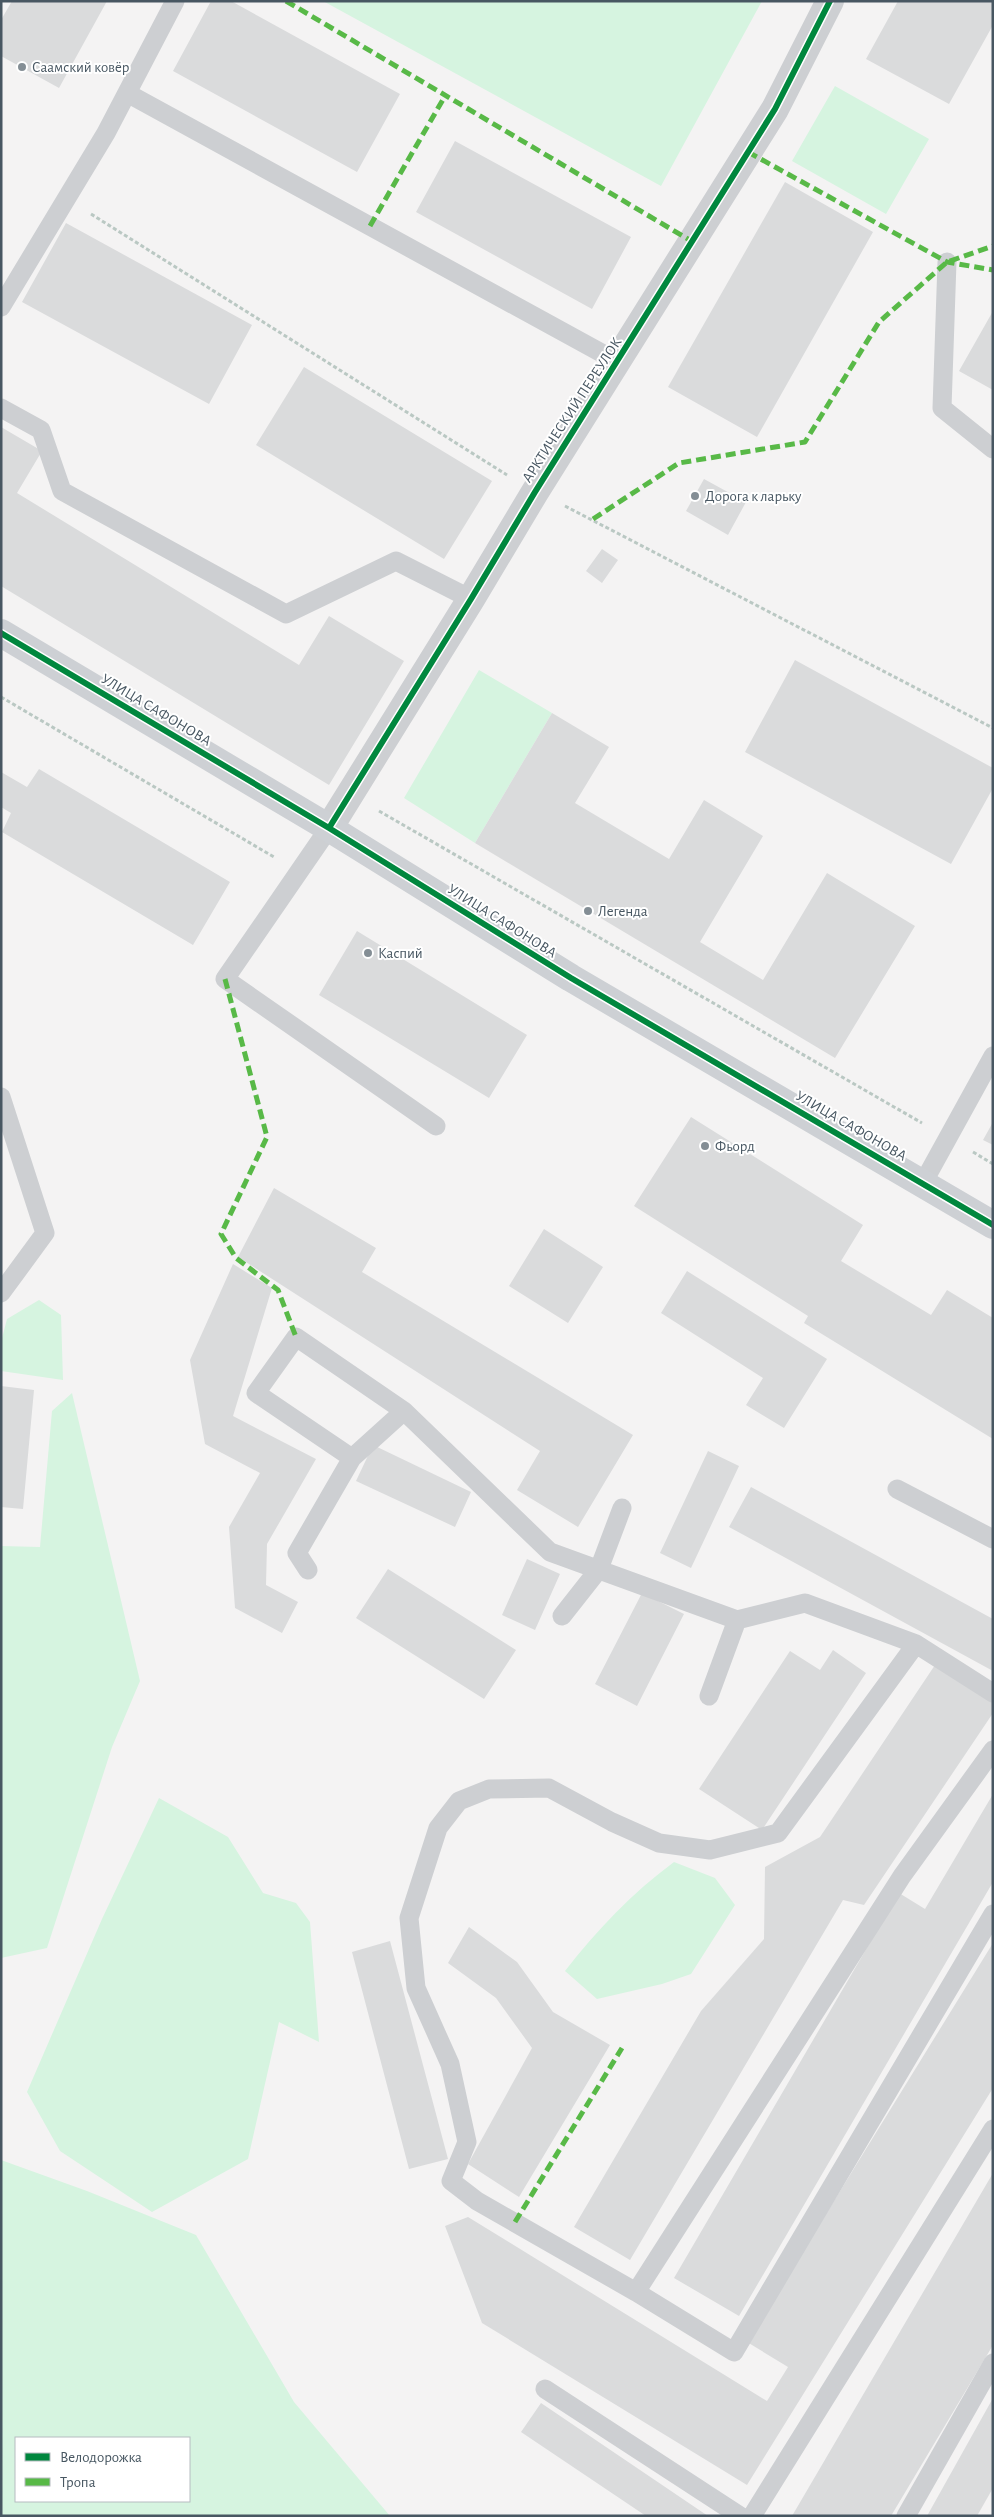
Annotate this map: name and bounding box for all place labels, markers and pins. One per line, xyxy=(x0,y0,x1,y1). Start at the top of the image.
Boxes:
place label: Саамский ковёр xyxy=(32,60,130,75)
marker: Саамский ковёр xyxy=(16,61,28,73)
place label: Дорога к ларьку xyxy=(705,489,802,504)
marker: Дорога к ларьку xyxy=(689,490,701,502)
place label: Легенда xyxy=(598,904,648,919)
marker: Легенда xyxy=(582,905,594,917)
place label: Каспий xyxy=(378,946,423,961)
marker: Каспий xyxy=(362,947,374,959)
place label: Фьорд xyxy=(715,1139,755,1154)
marker: Фьорд xyxy=(699,1140,711,1152)

